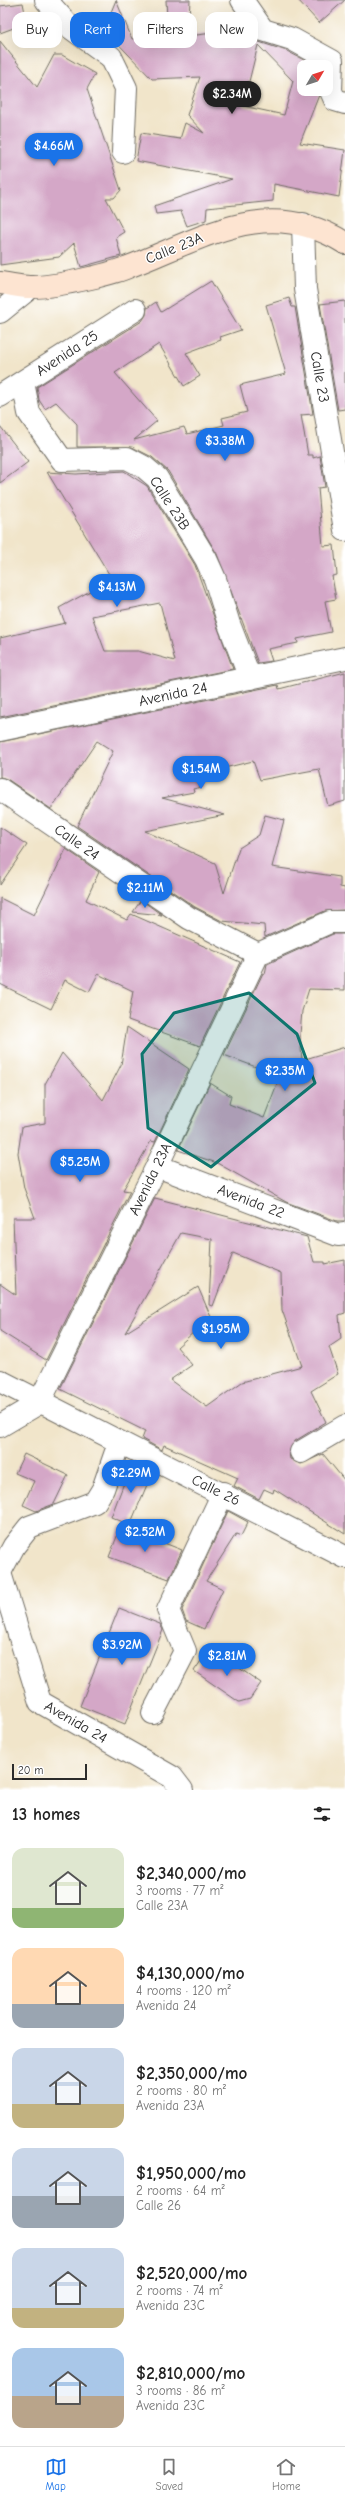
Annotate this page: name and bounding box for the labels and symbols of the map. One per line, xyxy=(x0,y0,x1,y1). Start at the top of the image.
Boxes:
north arrow xyxy=(297,60,333,96)
pin: $2.34M xyxy=(199,81,265,115)
pin: $4.66M xyxy=(21,133,87,167)
street label: Calle 23A xyxy=(143,228,206,268)
street label: Avenida 25 xyxy=(33,326,101,380)
street label: Calle 23 xyxy=(307,350,333,404)
pin: $3.38M xyxy=(192,428,258,462)
street label: Calle 23B xyxy=(146,473,194,533)
pin: $4.13M xyxy=(84,574,150,608)
street label: Avenida 24 xyxy=(137,678,209,710)
pin: $1.54M xyxy=(168,756,234,790)
street label: Calle 24 xyxy=(51,820,103,864)
pin: $2.11M xyxy=(112,875,178,909)
pin: $2.35M xyxy=(252,1058,318,1092)
street label: Avenida 23A xyxy=(125,1139,175,1218)
pin: $5.25M xyxy=(47,1149,113,1183)
street label: Avenida 22 xyxy=(215,1180,287,1222)
pin: $1.95M xyxy=(188,1316,254,1350)
pin: $2.29M xyxy=(98,1460,164,1494)
street label: Calle 26 xyxy=(189,1471,243,1509)
pin: $2.52M xyxy=(112,1519,178,1553)
pin: $3.92M xyxy=(89,1632,155,1666)
pin: $2.81M xyxy=(194,1643,260,1677)
street label: Avenida 24 xyxy=(41,1697,111,1747)
scale bar xyxy=(12,1762,87,1781)

